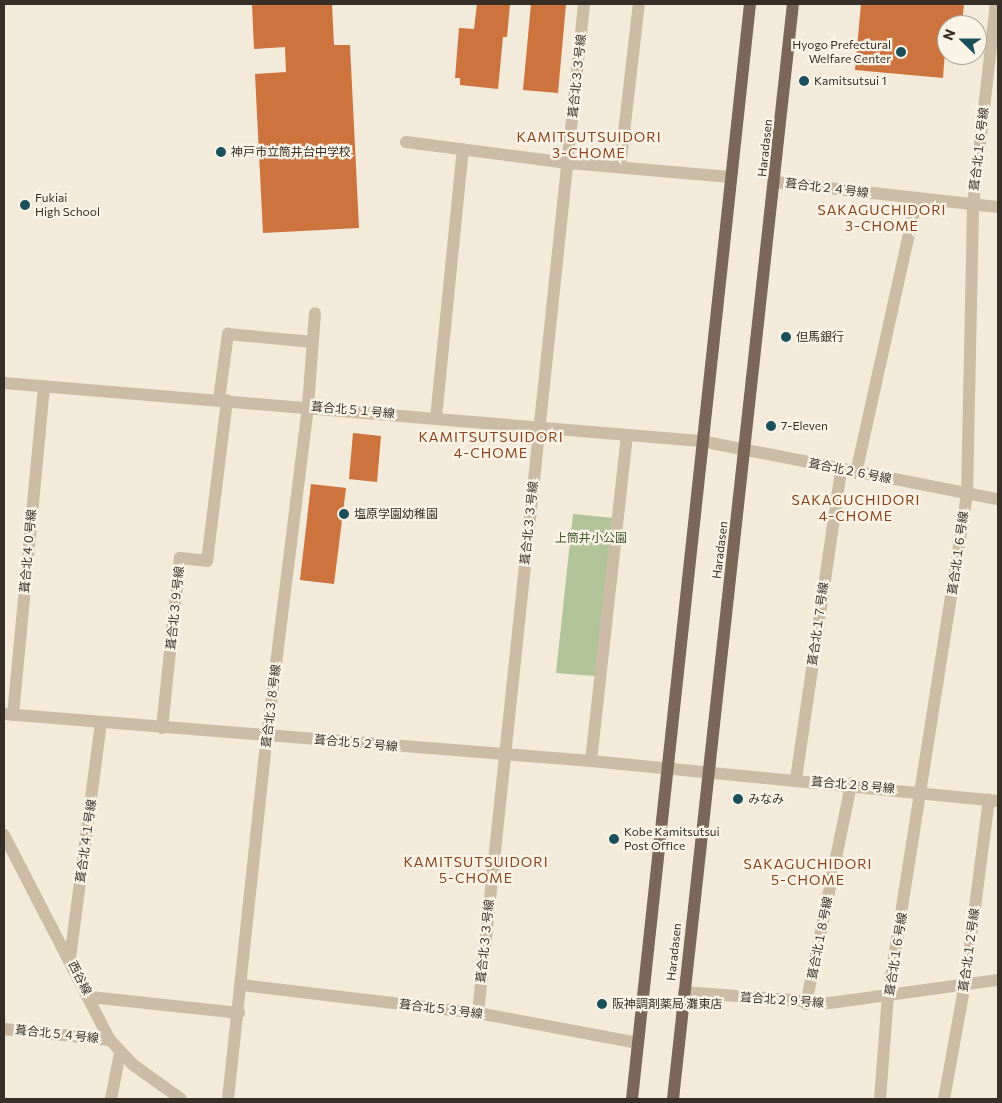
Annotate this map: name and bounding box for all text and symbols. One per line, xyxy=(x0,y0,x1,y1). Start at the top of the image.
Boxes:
north arrow xyxy=(937,15,987,65)
text: N xyxy=(939,27,958,43)
street label: 葺合北３３号線 xyxy=(565,33,589,119)
place label: Hyogo Prefectural Welfare Center xyxy=(792,38,891,66)
marker: Hyogo Prefectural Welfare Center xyxy=(895,46,907,58)
place label: Kamitsutsui 1 xyxy=(814,74,887,88)
marker: Kamitsutsui 1 xyxy=(798,75,810,87)
street label: 葺合北１６号線 xyxy=(967,106,991,192)
street label: Haradasen xyxy=(755,118,775,178)
district label: KAMITSUTSUIDORI 3-CHOME xyxy=(515,129,663,162)
place label: 神戸市立筒井台中学校 xyxy=(231,145,351,159)
marker: 神戸市立筒井台中学校 xyxy=(215,146,227,158)
street label: 葺合北２４号線 xyxy=(784,176,870,200)
place label: Fukiai High School xyxy=(35,191,100,219)
marker: Fukiai High School xyxy=(19,199,31,211)
district label: SAKAGUCHIDORI 3-CHOME xyxy=(816,202,948,234)
place label: 但馬銀行 xyxy=(796,330,844,344)
marker: 但馬銀行 xyxy=(780,331,792,343)
street label: 葺合北５１号線 xyxy=(311,399,395,421)
place label: 7-Eleven xyxy=(781,419,828,433)
marker: 7-Eleven xyxy=(765,420,777,432)
district label: KAMITSUTSUIDORI 4-CHOME xyxy=(417,429,565,462)
street label: 葺合北２６号線 xyxy=(807,456,893,486)
street label: 葺合北３３号線 xyxy=(517,480,541,566)
district label: SAKAGUCHIDORI 4-CHOME xyxy=(790,492,922,524)
place label: 塩原学園幼稚園 xyxy=(354,507,438,521)
marker: 塩原学園幼稚園 xyxy=(338,508,350,520)
street label: 葺合北４０号線 xyxy=(17,509,39,593)
street label: 葺合北１６号線 xyxy=(945,510,971,596)
street label: Haradasen xyxy=(709,520,731,580)
park label: 上筒井小公園 xyxy=(555,531,627,545)
street label: 葺合北３９号線 xyxy=(163,565,187,651)
street label: 葺合北１７号線 xyxy=(805,581,831,667)
street label: 葺合北３８号線 xyxy=(259,663,283,749)
street label: 葺合北５２号線 xyxy=(314,732,398,754)
street label: 葺合北２８号線 xyxy=(811,774,895,796)
place label: みなみ xyxy=(748,792,784,806)
marker: みなみ xyxy=(732,793,744,805)
street label: 葺合北４１号線 xyxy=(73,798,99,884)
place label: Kobe Kamitsutsui Post Office xyxy=(624,825,720,853)
marker: Kobe Kamitsutsui Post Office xyxy=(608,833,620,845)
district label: KAMITSUTSUIDORI 5-CHOME xyxy=(402,854,550,886)
district label: SAKAGUCHIDORI 5-CHOME xyxy=(742,856,874,889)
street label: 葺合北１８号線 xyxy=(805,895,835,981)
street label: 葺合北３３号線 xyxy=(473,898,497,984)
street label: 葺合北１２号線 xyxy=(956,907,982,993)
street label: 葺合北１６号線 xyxy=(882,911,910,997)
street label: Haradasen xyxy=(664,922,684,982)
street label: 西谷線 xyxy=(65,959,95,997)
street label: 葺合北２９号線 xyxy=(740,990,824,1010)
street label: 葺合北５３号線 xyxy=(398,997,484,1021)
place label: 阪神調剤薬局 灘東店 xyxy=(612,997,722,1011)
marker: 阪神調剤薬局 灘東店 xyxy=(596,998,608,1010)
street label: 葺合北５４号線 xyxy=(14,1022,100,1046)

